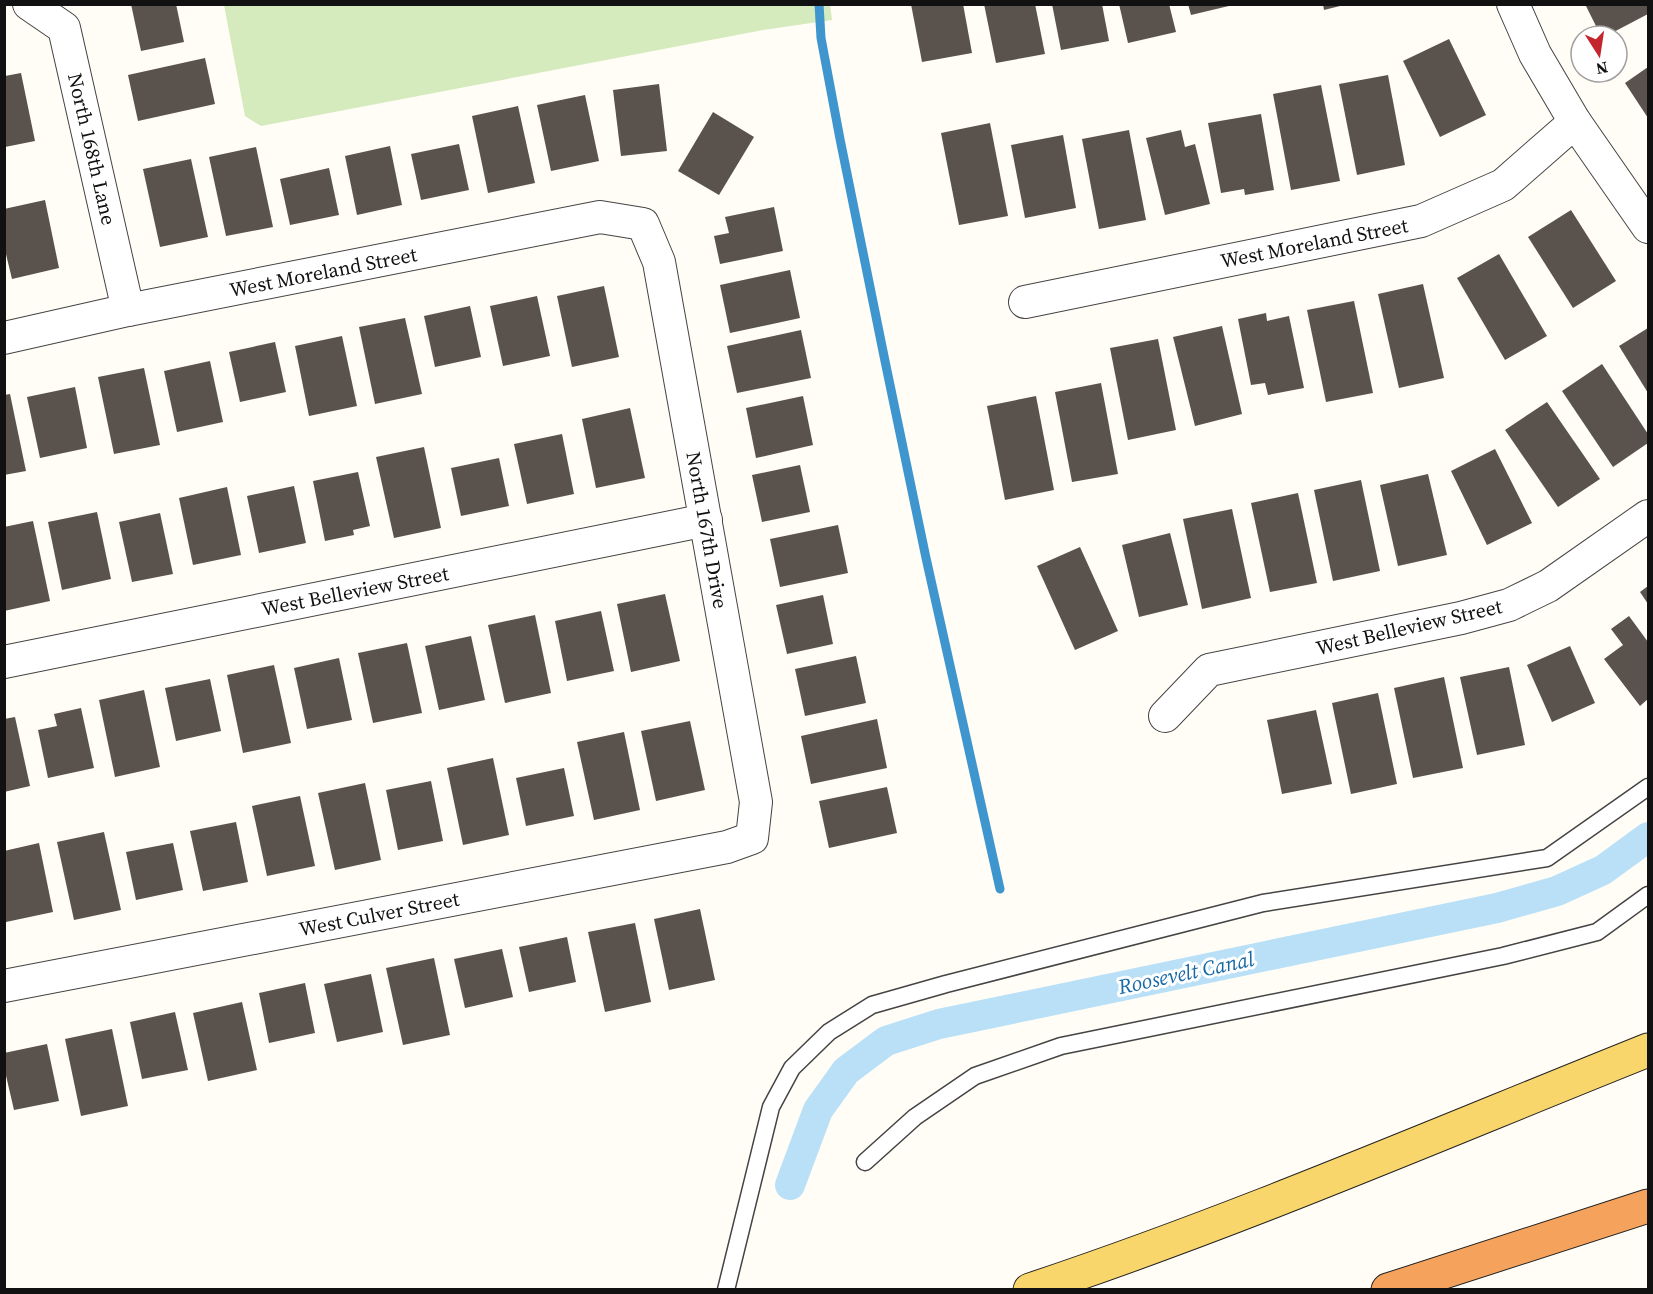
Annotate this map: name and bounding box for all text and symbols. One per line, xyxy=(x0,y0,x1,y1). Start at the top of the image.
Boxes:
north arrow xyxy=(1569,24,1629,84)
text: N xyxy=(1594,57,1610,81)
street label: North 168th Lane xyxy=(61,70,123,228)
street label: West Moreland Street xyxy=(1218,211,1411,275)
street label: West Moreland Street xyxy=(227,240,420,304)
street label: North 167th Drive xyxy=(679,449,735,611)
street label: West Belleview Street xyxy=(259,559,451,623)
street label: West Belleview Street xyxy=(1313,592,1505,662)
street label: West Culver Street xyxy=(297,885,462,943)
water label: Roosevelt Canal xyxy=(1114,944,1256,1001)

